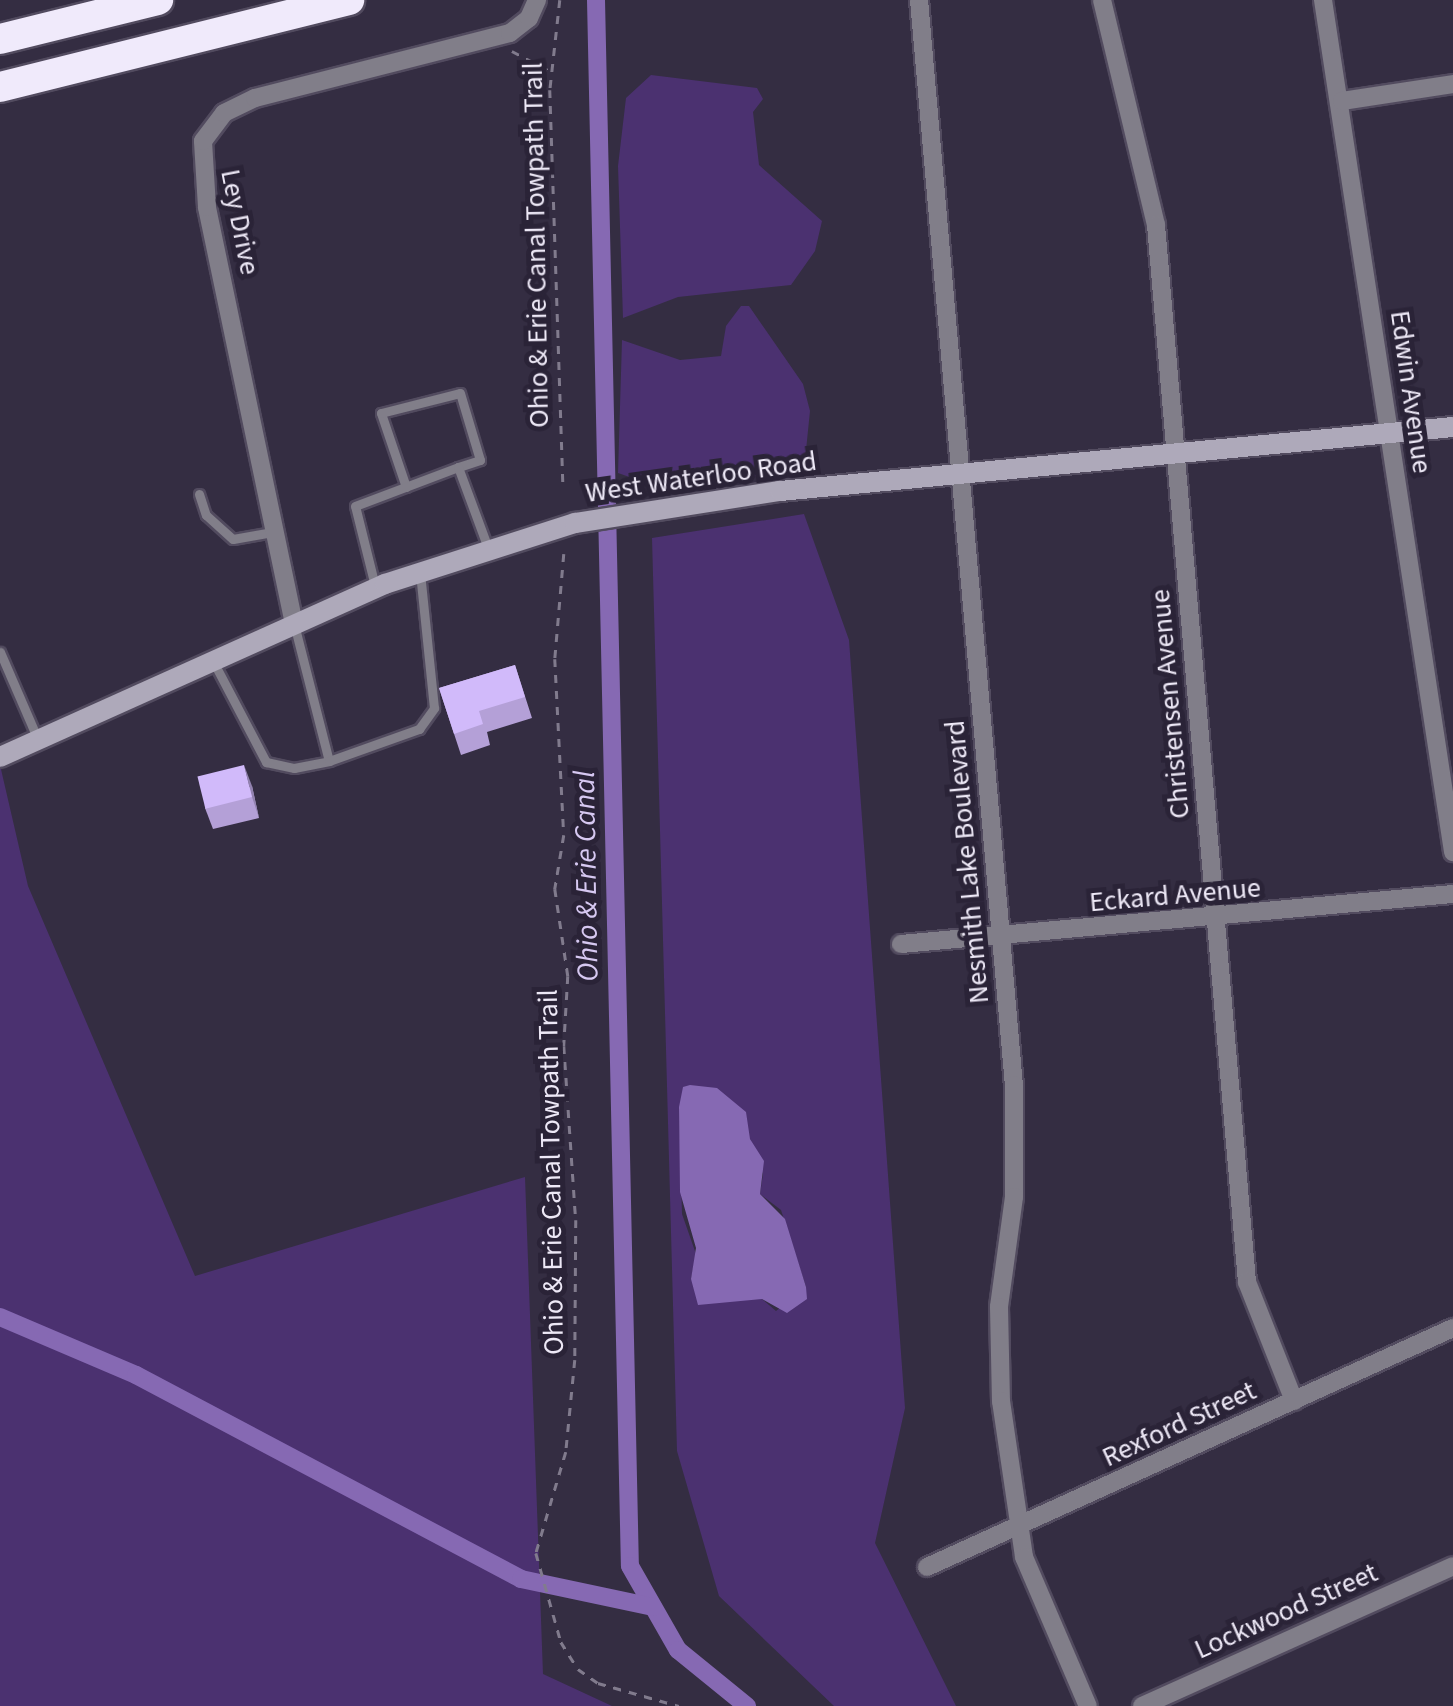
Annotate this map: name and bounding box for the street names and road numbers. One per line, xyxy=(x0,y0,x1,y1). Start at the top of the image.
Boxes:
street label: Ohio & Erie Canal Towpath Trail xyxy=(516,62,556,428)
street label: Ley Drive xyxy=(213,166,267,278)
street label: Edwin Avenue xyxy=(1383,308,1439,476)
street label: West Waterloo Road xyxy=(583,444,819,510)
street label: Christensen Avenue xyxy=(1143,588,1197,820)
street label: Nesmith Lake Boulevard xyxy=(938,719,996,1005)
street label: Eckard Avenue xyxy=(1088,871,1262,919)
street label: Ohio & Erie Canal Towpath Trail xyxy=(531,989,571,1355)
street label: Rexford Street xyxy=(1097,1374,1261,1474)
street label: Lockwood Street xyxy=(1189,1556,1383,1666)

